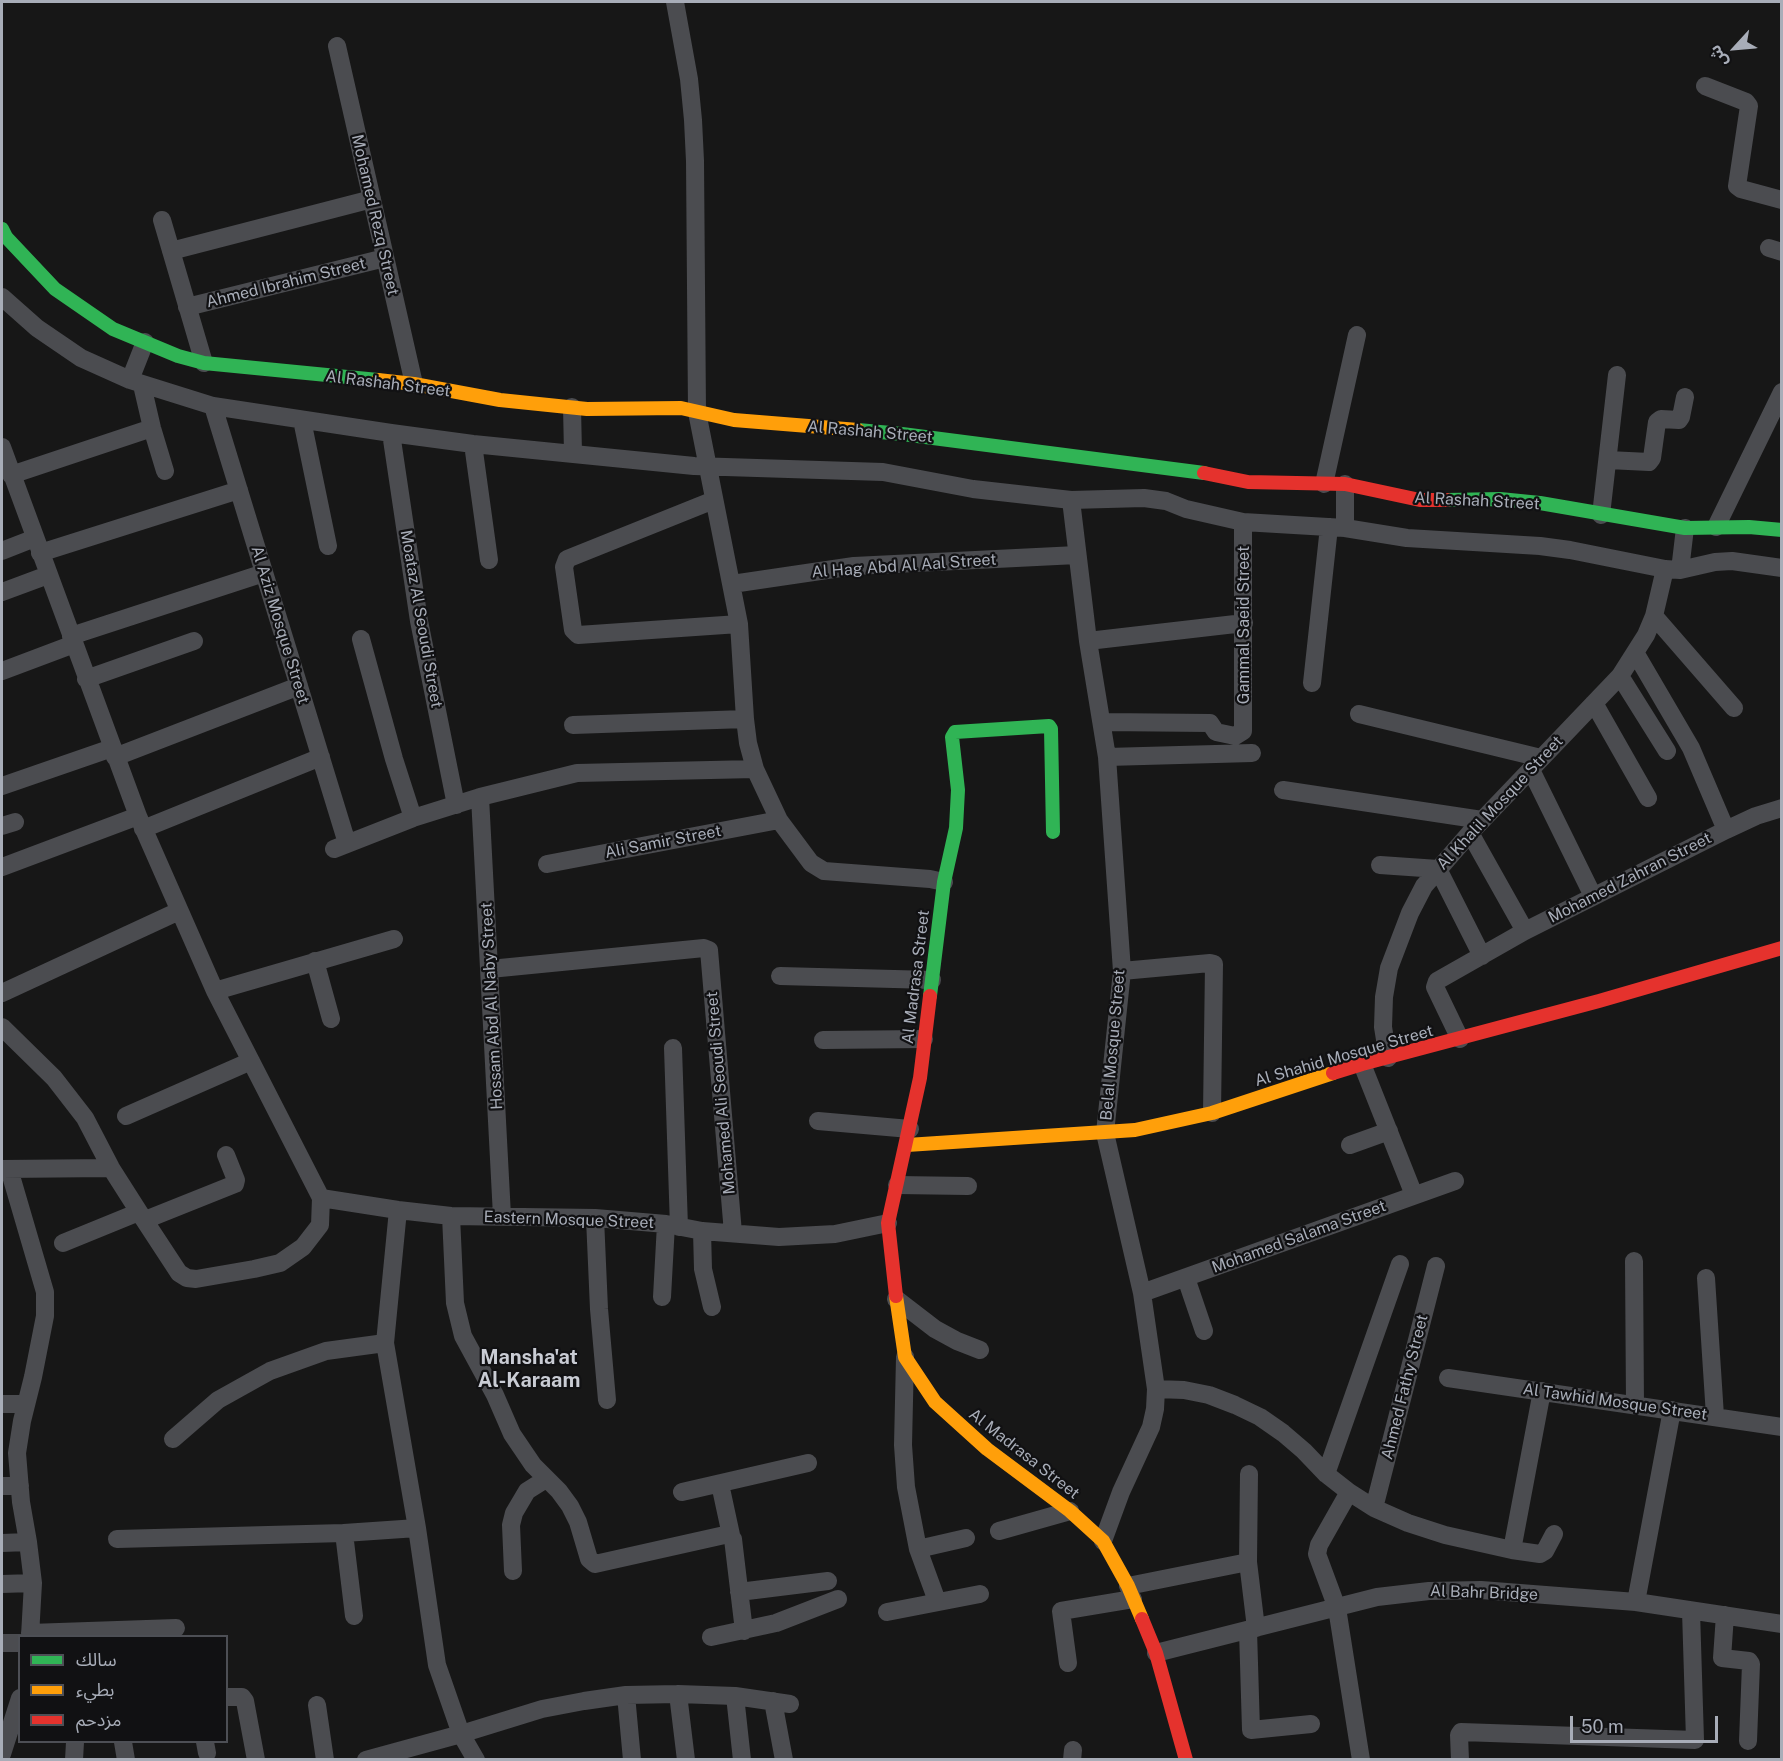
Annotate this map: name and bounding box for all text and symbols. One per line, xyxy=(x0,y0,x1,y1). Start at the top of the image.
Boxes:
north arrow xyxy=(1705,18,1765,78)
text: ش xyxy=(1705,42,1732,70)
street label: Mohamed Rezq Street xyxy=(347,133,403,297)
street label: Ahmed Ibrahim Street xyxy=(204,254,368,312)
street label: Al Rashah Street xyxy=(325,367,451,401)
street label: Al Rashah Street xyxy=(807,417,933,447)
street label: Al Rashah Street xyxy=(1414,488,1540,514)
street label: Moataz Al Seoudi Street xyxy=(396,528,446,710)
street label: Al Aziz Mosque Street xyxy=(247,544,313,706)
street label: Gammal Saeid Street xyxy=(1234,546,1254,704)
street label: Al Hag Abd Al Aal Street xyxy=(811,550,997,582)
street label: Al Khalil Mosque Street xyxy=(1433,732,1567,874)
street label: Ali Samir Street xyxy=(603,821,723,863)
street label: Mohamed Zahran Street xyxy=(1545,828,1715,928)
street label: Hossam Abd Al Naby Street xyxy=(477,902,507,1110)
street label: Al Madrasa Street xyxy=(898,909,934,1045)
street label: Belal Mosque Street xyxy=(1097,969,1129,1121)
street label: Mohamed Ali Seoudi Street xyxy=(703,991,739,1195)
street label: Al Shahid Mosque Street xyxy=(1252,1021,1436,1091)
street label: Mohamed Salama Street xyxy=(1209,1197,1389,1277)
street label: Eastern Mosque Street xyxy=(483,1207,655,1233)
street label: Ahmed Fathy Street xyxy=(1378,1312,1432,1462)
district label: Mansha'at Al-Karaam xyxy=(478,1346,580,1393)
street label: Al Tawhid Mosque Street xyxy=(1522,1380,1708,1424)
street label: Al Madrasa Street xyxy=(965,1405,1083,1503)
street label: Al Bahr Bridge xyxy=(1430,1582,1538,1604)
legend xyxy=(18,1635,228,1743)
text: سالك xyxy=(76,1649,117,1670)
text: بطيء xyxy=(76,1679,114,1700)
scale bar xyxy=(1573,1704,1722,1742)
text: مزدحم xyxy=(76,1709,121,1730)
text: 50 m xyxy=(1581,1716,1624,1737)

